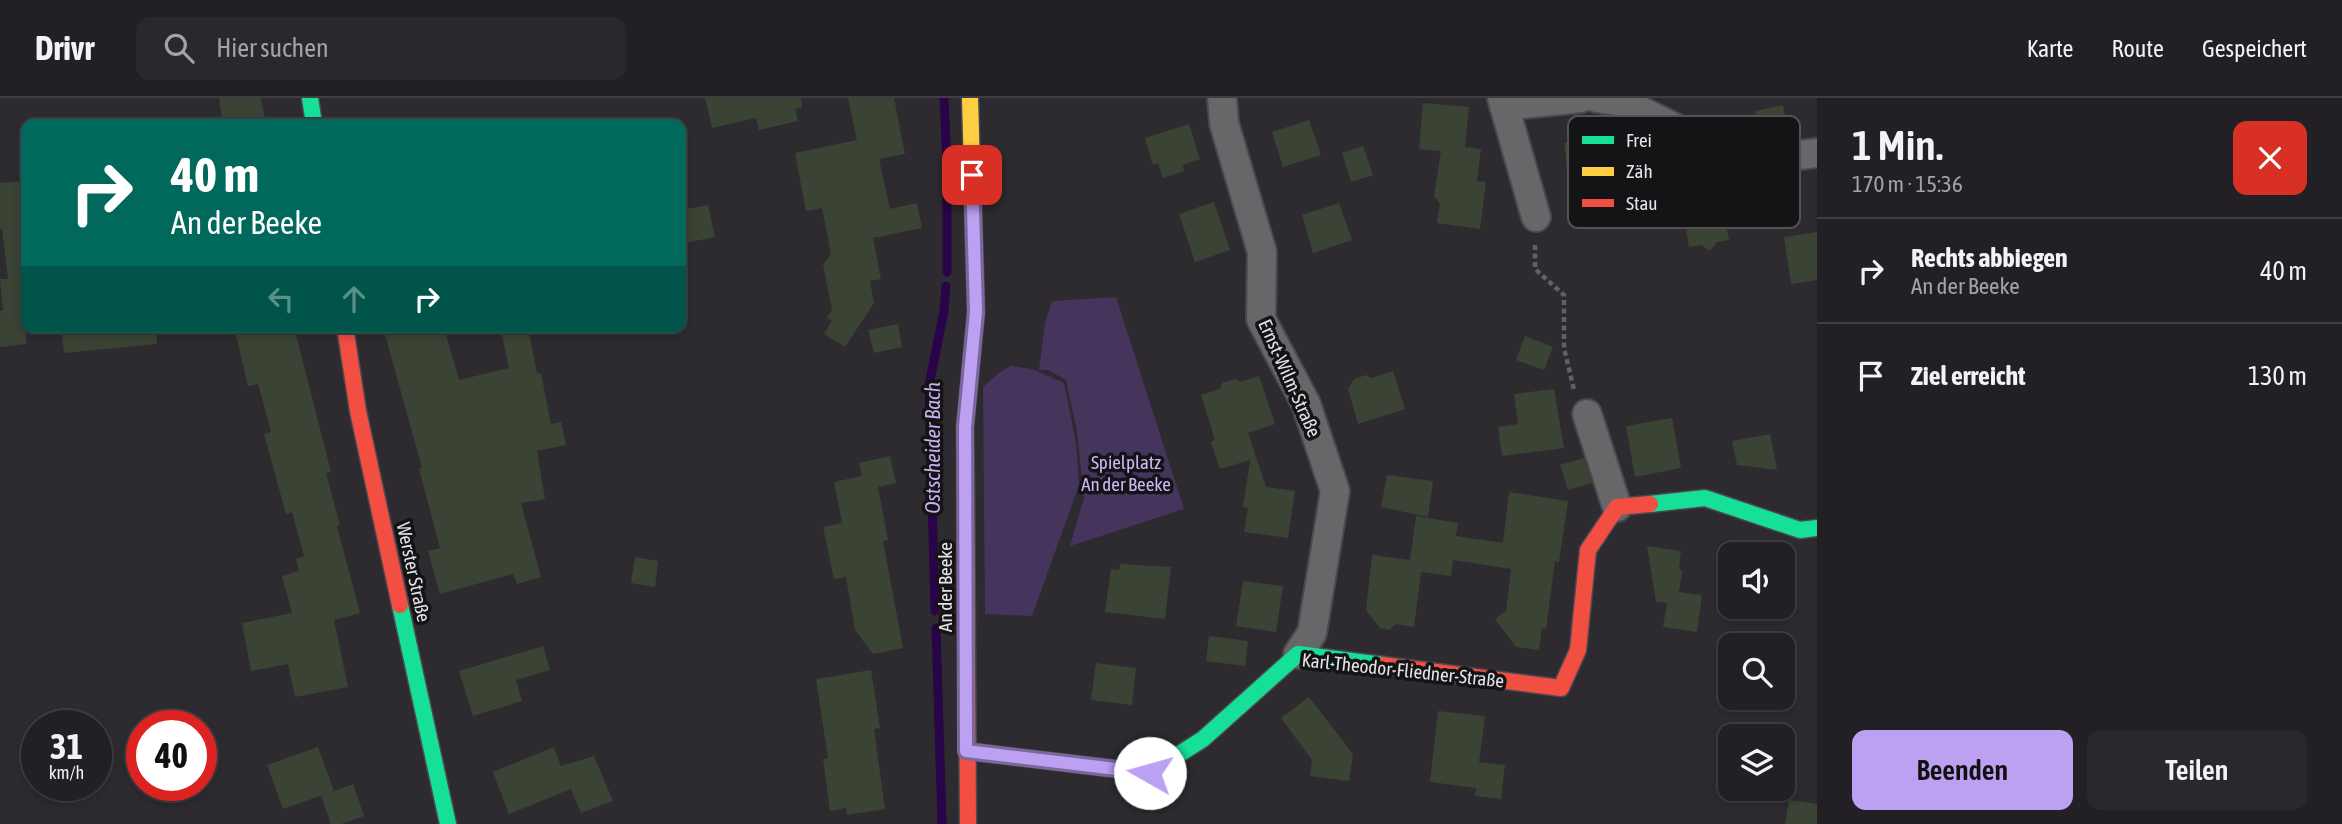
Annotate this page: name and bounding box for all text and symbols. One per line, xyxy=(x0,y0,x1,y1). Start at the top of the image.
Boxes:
search box xyxy=(136,17,626,80)
text: Drivr xyxy=(35,29,94,67)
icon: search xyxy=(160,29,198,67)
text: Hier suchen xyxy=(216,33,329,63)
text: Karte xyxy=(2027,35,2073,62)
text: Route xyxy=(2111,35,2164,62)
text: Gespeichert xyxy=(2202,35,2307,62)
legend xyxy=(1568,116,1800,228)
text: 1 Min. xyxy=(1852,121,1943,169)
button: close xyxy=(2233,121,2307,195)
text: Frei xyxy=(1626,129,1652,151)
pin xyxy=(942,145,1002,205)
text: 40 m xyxy=(171,146,259,202)
icon: right xyxy=(56,147,147,238)
icon: arrive xyxy=(953,156,991,194)
text: Zäh xyxy=(1626,160,1653,182)
text: 170 m · 15:36 xyxy=(1852,171,1963,197)
text: Stau xyxy=(1626,192,1657,214)
text: An der Beeke xyxy=(171,204,322,241)
text: Rechts abbiegen xyxy=(1911,243,2068,273)
icon: right xyxy=(1852,252,1890,290)
text: 40 m xyxy=(2260,256,2307,286)
text: An der Beeke xyxy=(1911,273,2020,299)
icon: left xyxy=(262,280,300,318)
icon: ahead xyxy=(335,280,373,318)
icon: right xyxy=(408,280,446,318)
street label: Ernst-Wilm-Straße xyxy=(1254,316,1326,440)
icon: arrive xyxy=(1852,357,1890,395)
text: Ziel erreicht xyxy=(1911,361,2026,391)
text: 130 m xyxy=(2248,361,2307,391)
water label: Ostscheider Bach xyxy=(920,382,944,514)
park label: Spielplatz An der Beeke xyxy=(1081,451,1171,495)
street label: Werster Straße xyxy=(393,520,435,624)
street label: An der Beeke xyxy=(934,542,956,632)
map controls xyxy=(1718,542,1795,801)
button: sound xyxy=(1718,542,1795,619)
button: search xyxy=(1718,633,1795,710)
street label: Karl-Theodor-Fliedner-Straße xyxy=(1301,648,1505,692)
speed limit sign: 40 xyxy=(126,710,217,801)
button: layers xyxy=(1718,724,1795,801)
text: 31 xyxy=(50,726,83,766)
button: Beenden xyxy=(1852,730,2073,810)
button: Teilen xyxy=(2087,730,2307,810)
position arrow xyxy=(1113,736,1187,810)
text: km/h xyxy=(49,762,84,783)

